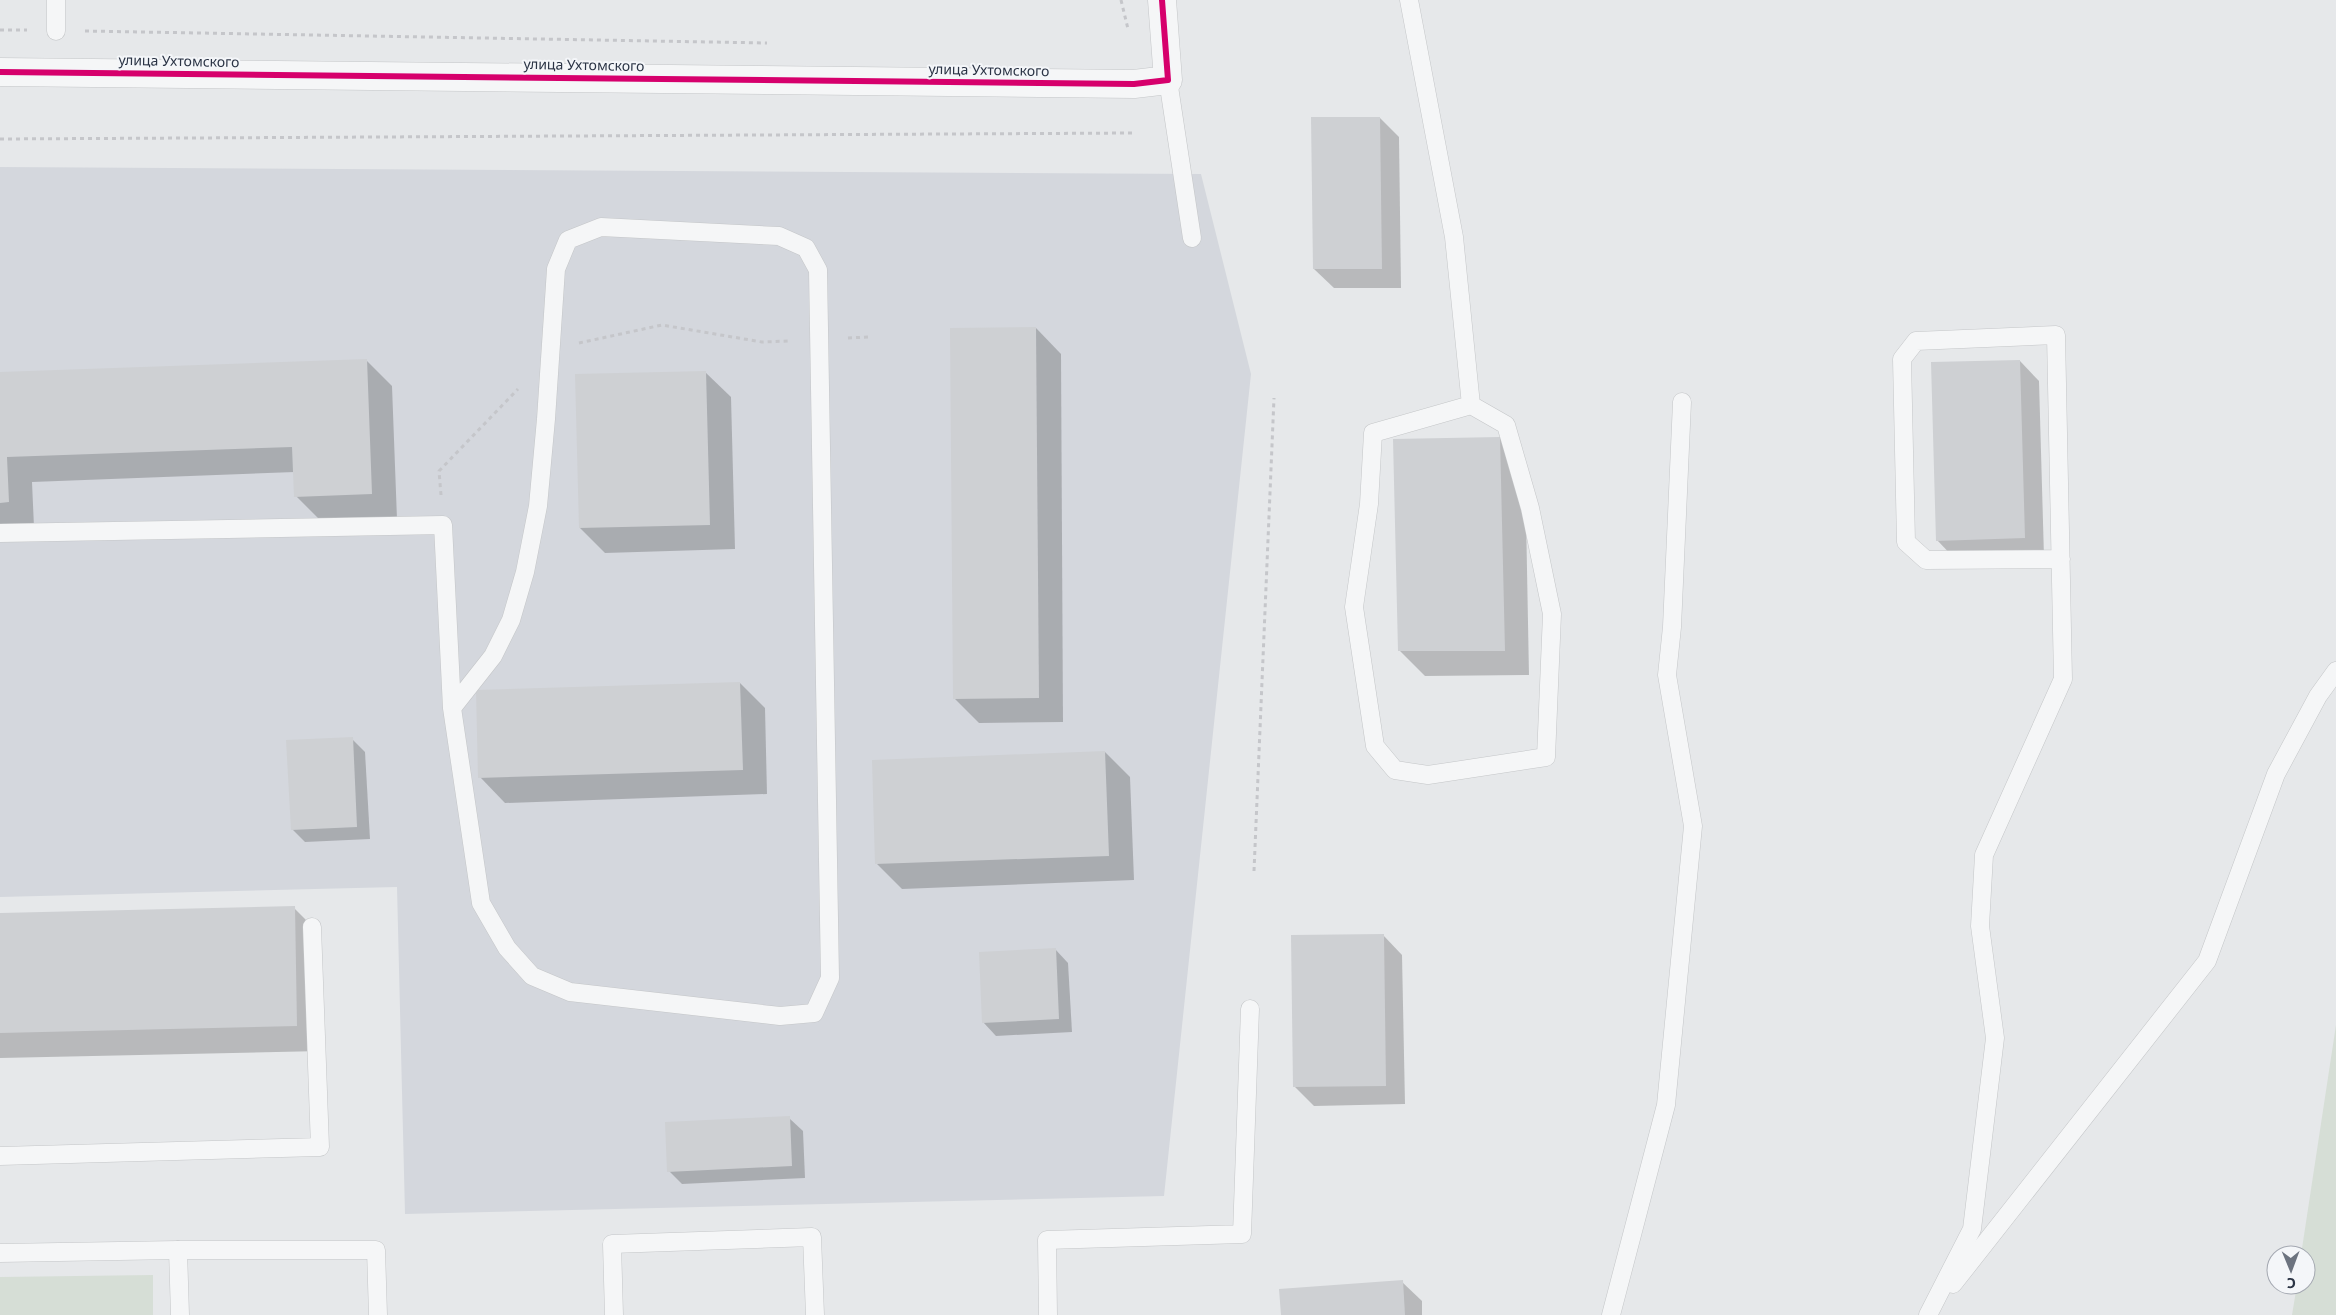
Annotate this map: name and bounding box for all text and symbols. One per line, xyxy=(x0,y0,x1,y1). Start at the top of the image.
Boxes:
street label: улица Ухтомского xyxy=(118,50,240,71)
street label: улица Ухтомского xyxy=(523,54,645,75)
street label: улица Ухтомского xyxy=(928,59,1050,80)
north arrow xyxy=(2266,1245,2316,1295)
text: С xyxy=(2287,1274,2296,1293)

